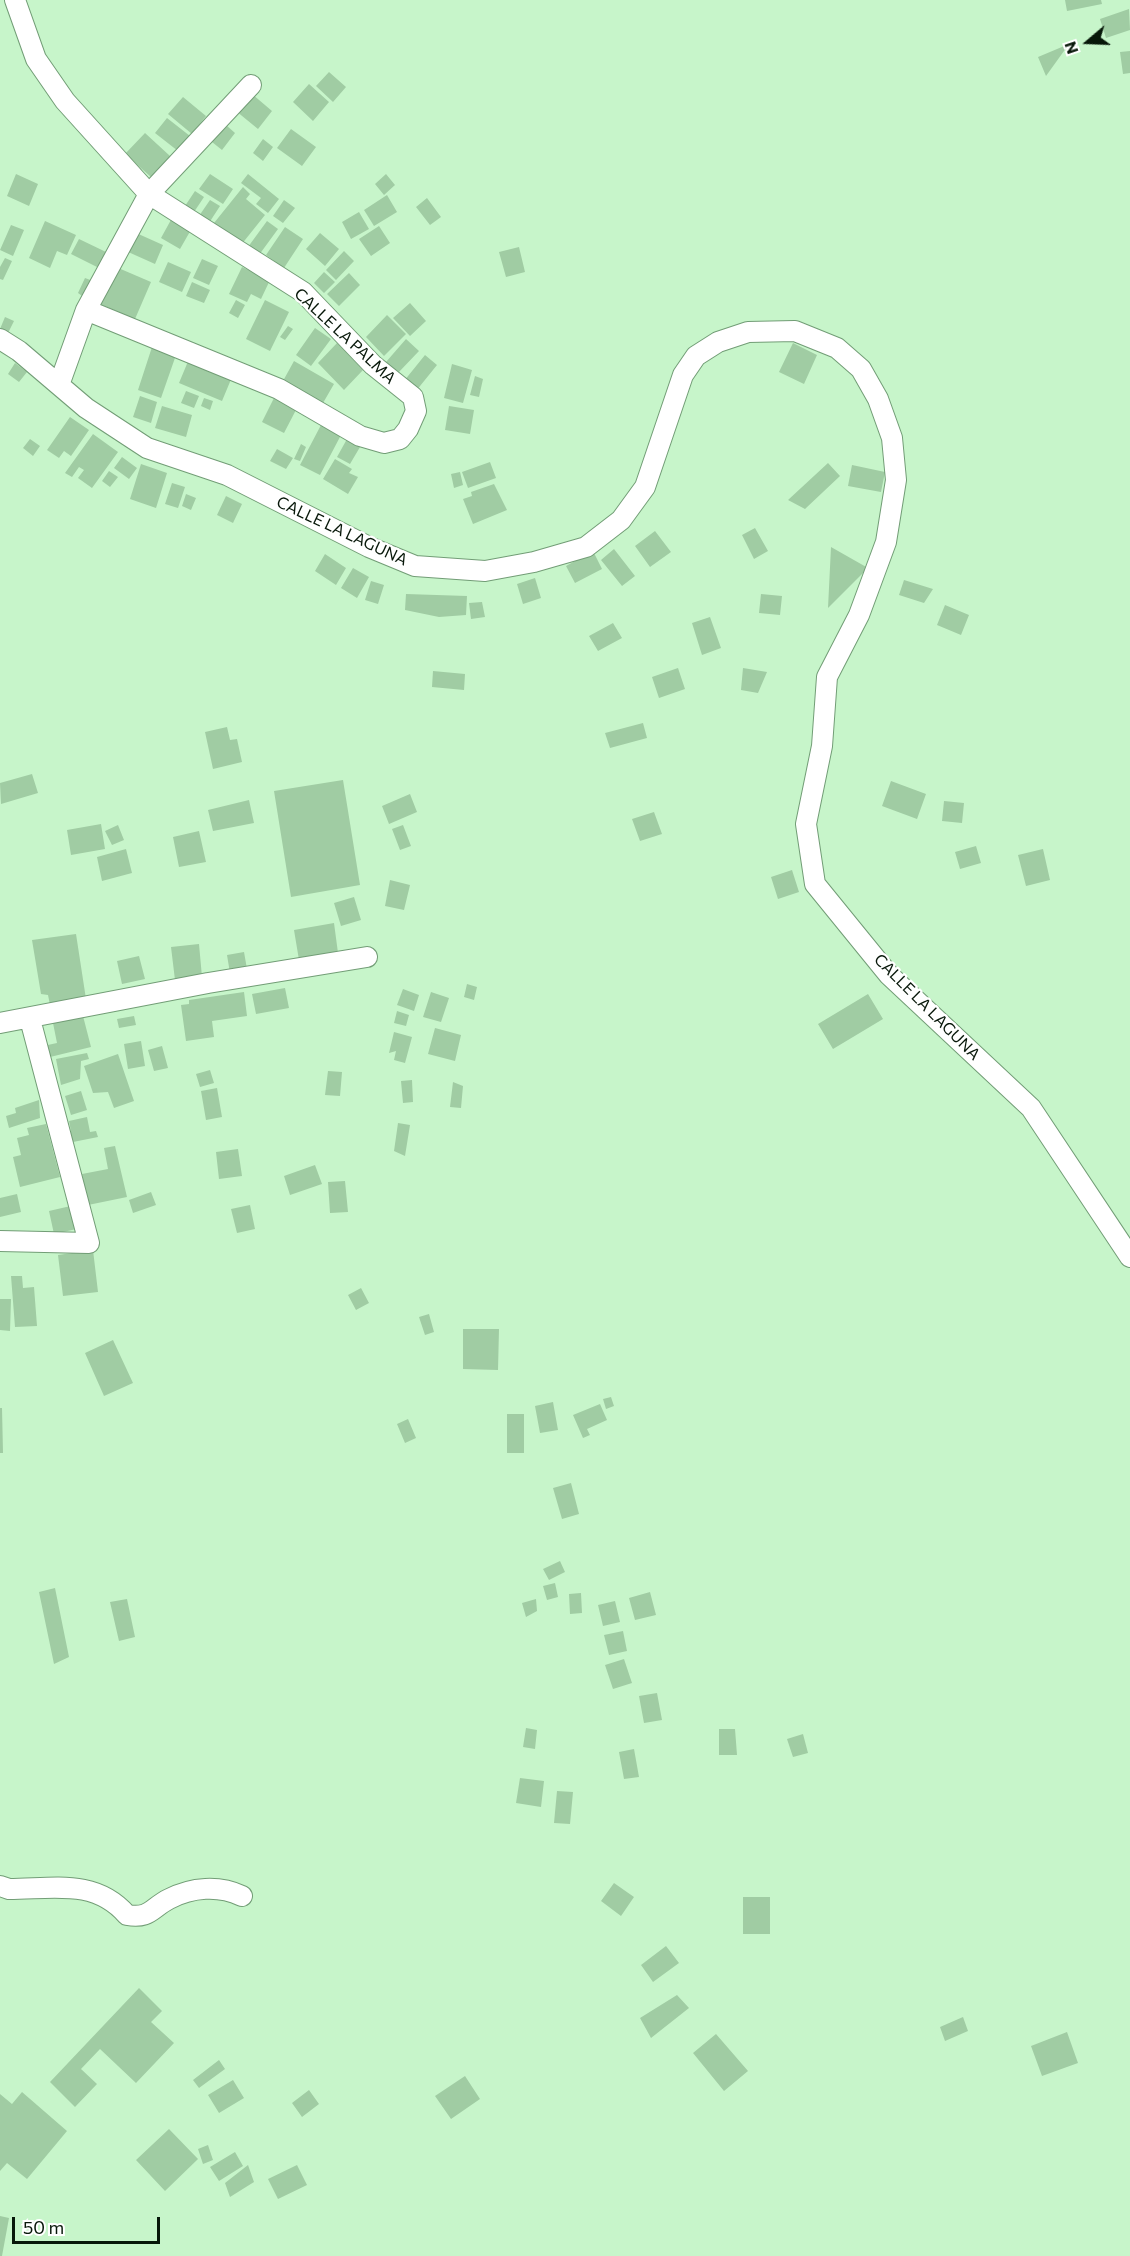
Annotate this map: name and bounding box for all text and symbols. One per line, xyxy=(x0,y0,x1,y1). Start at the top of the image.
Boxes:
north arrow xyxy=(1058,12,1118,72)
text: N xyxy=(1060,39,1081,57)
street label: CALLE LA PALMA xyxy=(290,284,400,388)
street label: CALLE LA LAGUNA xyxy=(273,492,411,570)
street label: CALLE LA LAGUNA xyxy=(870,950,984,1064)
scale bar xyxy=(15,2205,164,2243)
text: 50 m xyxy=(23,2216,64,2238)

